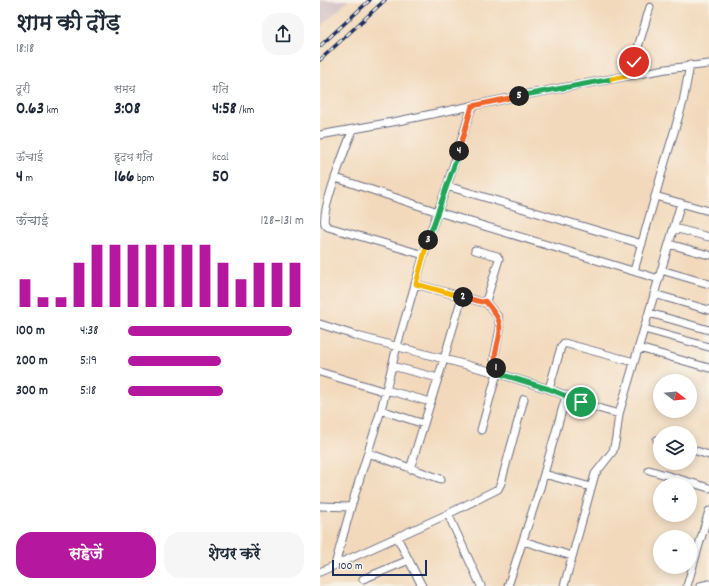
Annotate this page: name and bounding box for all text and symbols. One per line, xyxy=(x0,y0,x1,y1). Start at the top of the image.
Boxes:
text: शाम की दौड़ xyxy=(16,9,120,40)
button: share xyxy=(262,13,304,55)
text: 18:18 xyxy=(16,40,34,59)
pin xyxy=(617,45,651,79)
icon: check xyxy=(623,51,645,73)
text: दूरी xyxy=(16,82,30,98)
text: समय xyxy=(114,82,136,98)
text: गति xyxy=(212,82,229,98)
pin: 5 xyxy=(509,86,529,106)
text: 5 xyxy=(516,88,522,104)
text: 0.63 xyxy=(16,98,44,122)
text: 3:08 xyxy=(114,98,140,122)
text: 4:58 xyxy=(212,98,237,122)
text: km xyxy=(44,103,59,119)
text: /km xyxy=(237,103,254,119)
pin: 4 xyxy=(449,141,469,161)
text: 4 xyxy=(457,143,461,159)
text: ऊँचाई xyxy=(16,150,44,166)
text: हृदय गति xyxy=(114,150,153,166)
text: kcal xyxy=(212,150,229,166)
text: 4 xyxy=(16,166,23,190)
text: 166 xyxy=(114,166,134,190)
text: 50 xyxy=(212,166,229,190)
text: m xyxy=(23,171,33,187)
text: bpm xyxy=(134,171,154,187)
text: ऊँचाई xyxy=(16,212,49,231)
text: 128–131 m xyxy=(260,212,304,231)
pin: 3 xyxy=(418,230,438,250)
text: 3 xyxy=(426,232,430,248)
pin: 2 xyxy=(453,287,473,307)
text: 2 xyxy=(461,289,465,305)
text: 100 m xyxy=(16,322,45,341)
text: 4:38 xyxy=(80,322,99,341)
text: 200 m xyxy=(16,352,48,371)
text: 5:19 xyxy=(80,352,97,371)
pin: 1 xyxy=(486,358,506,378)
text: 1 xyxy=(495,360,497,376)
north arrow xyxy=(653,374,697,418)
map controls xyxy=(653,374,697,574)
text: 300 m xyxy=(16,382,48,401)
text: 5:18 xyxy=(80,382,96,401)
pin xyxy=(564,385,598,419)
icon: arrive xyxy=(570,391,592,413)
button: layers xyxy=(653,426,697,470)
button: + xyxy=(653,478,697,522)
button: − xyxy=(653,530,697,574)
button: सहेजें xyxy=(16,532,156,578)
button: शेयर करें xyxy=(164,532,304,578)
scale bar xyxy=(332,558,427,577)
text: 100 m xyxy=(338,559,362,575)

